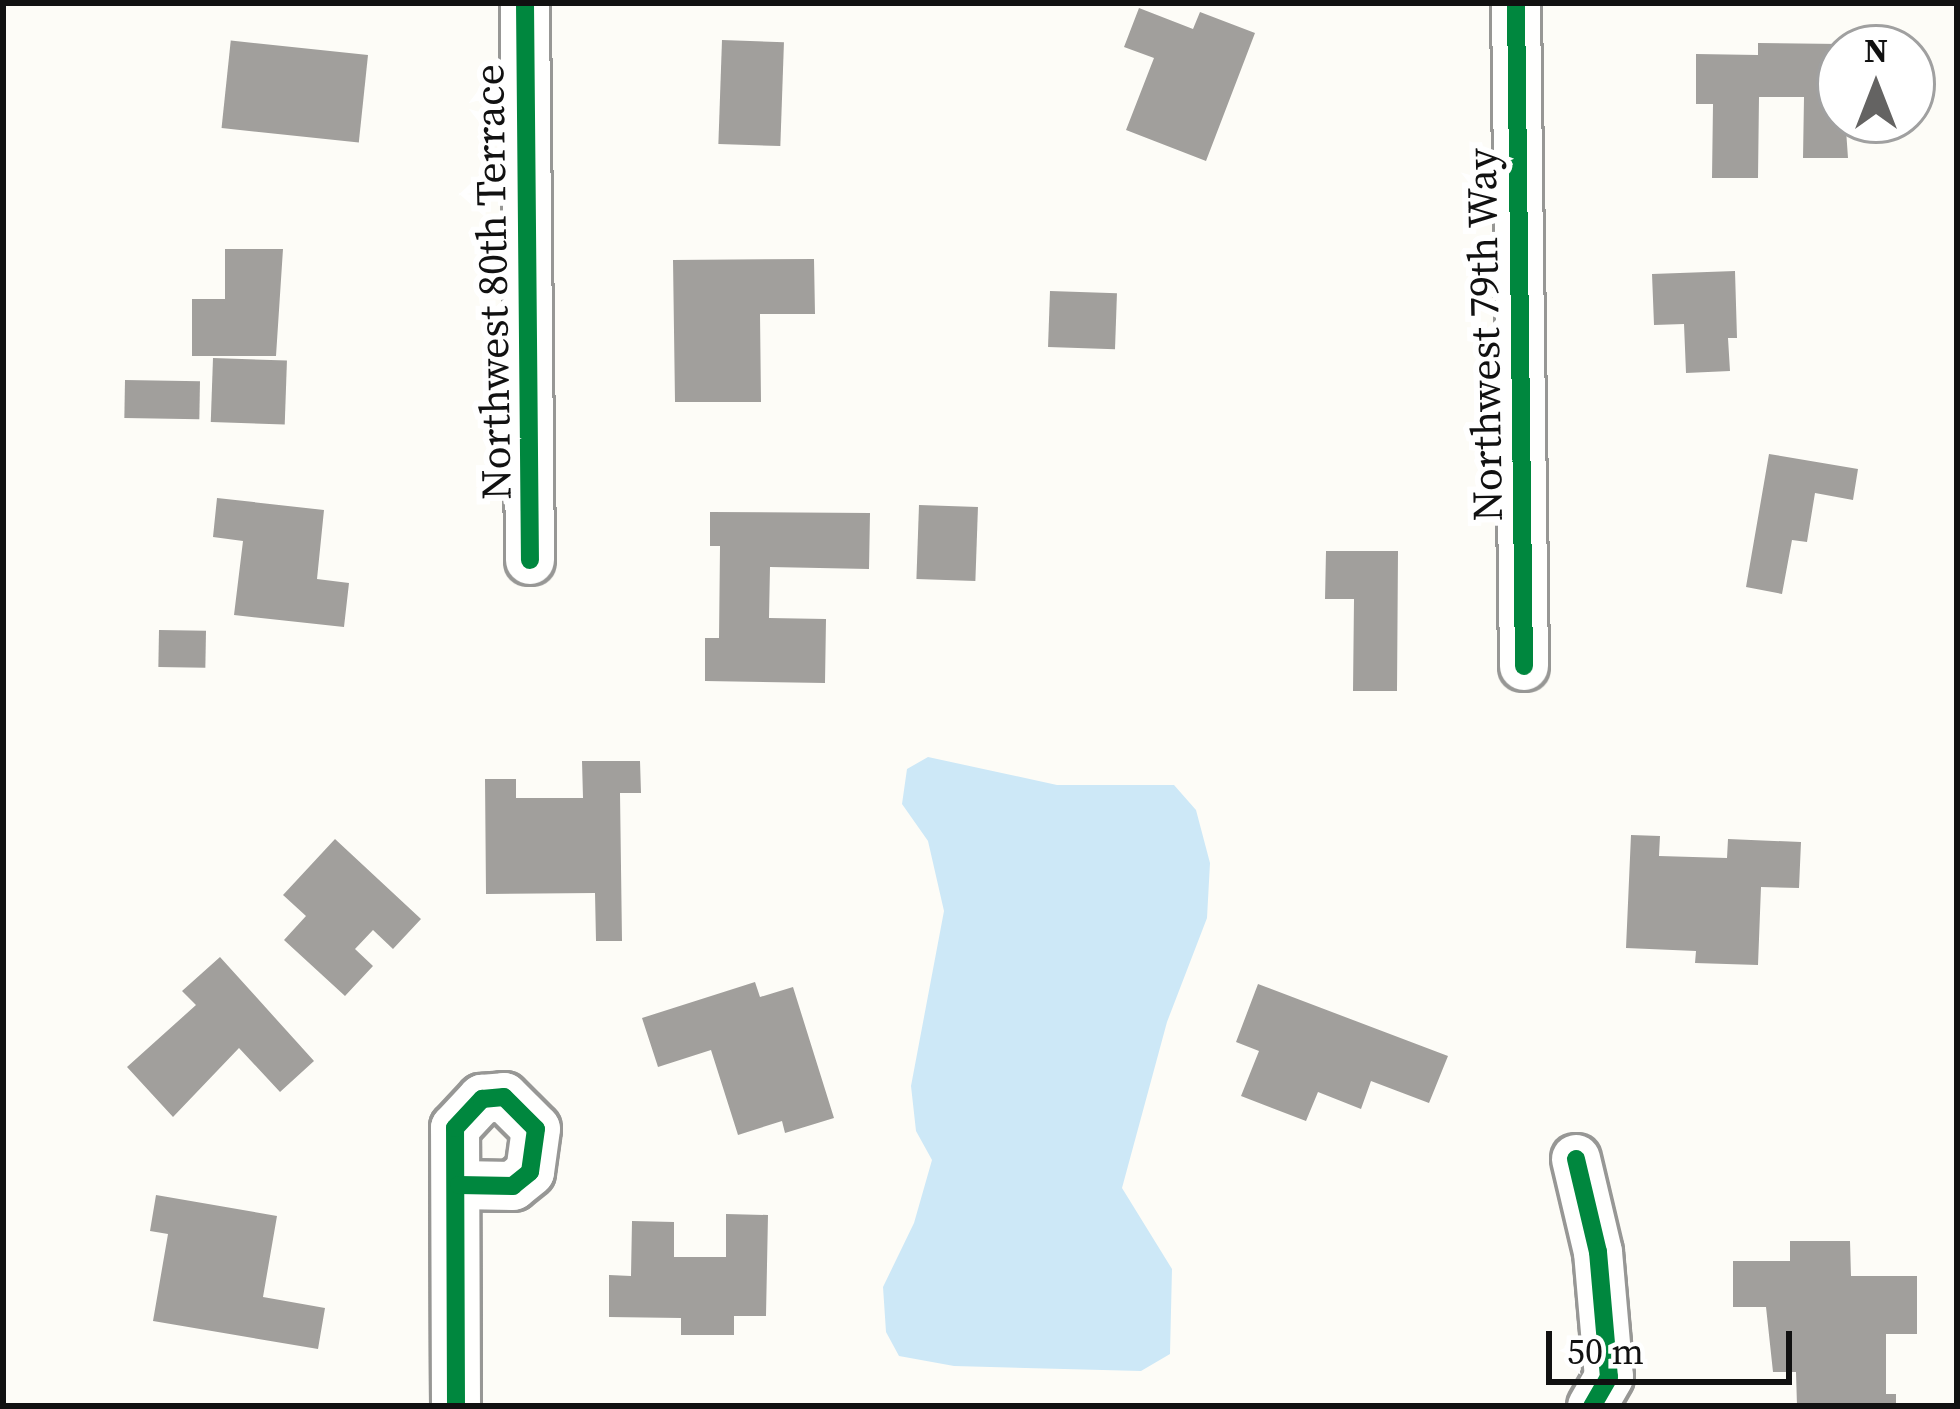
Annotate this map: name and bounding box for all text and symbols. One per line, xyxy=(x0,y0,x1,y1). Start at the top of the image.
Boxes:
north arrow xyxy=(1816,24,1936,144)
text: N xyxy=(1864,28,1888,73)
street label: Northwest 80th Terrace xyxy=(463,63,521,501)
street label: Northwest 79th Way xyxy=(1456,147,1512,523)
scale bar xyxy=(1552,1307,1798,1381)
text: 50 m xyxy=(1567,1327,1644,1376)

